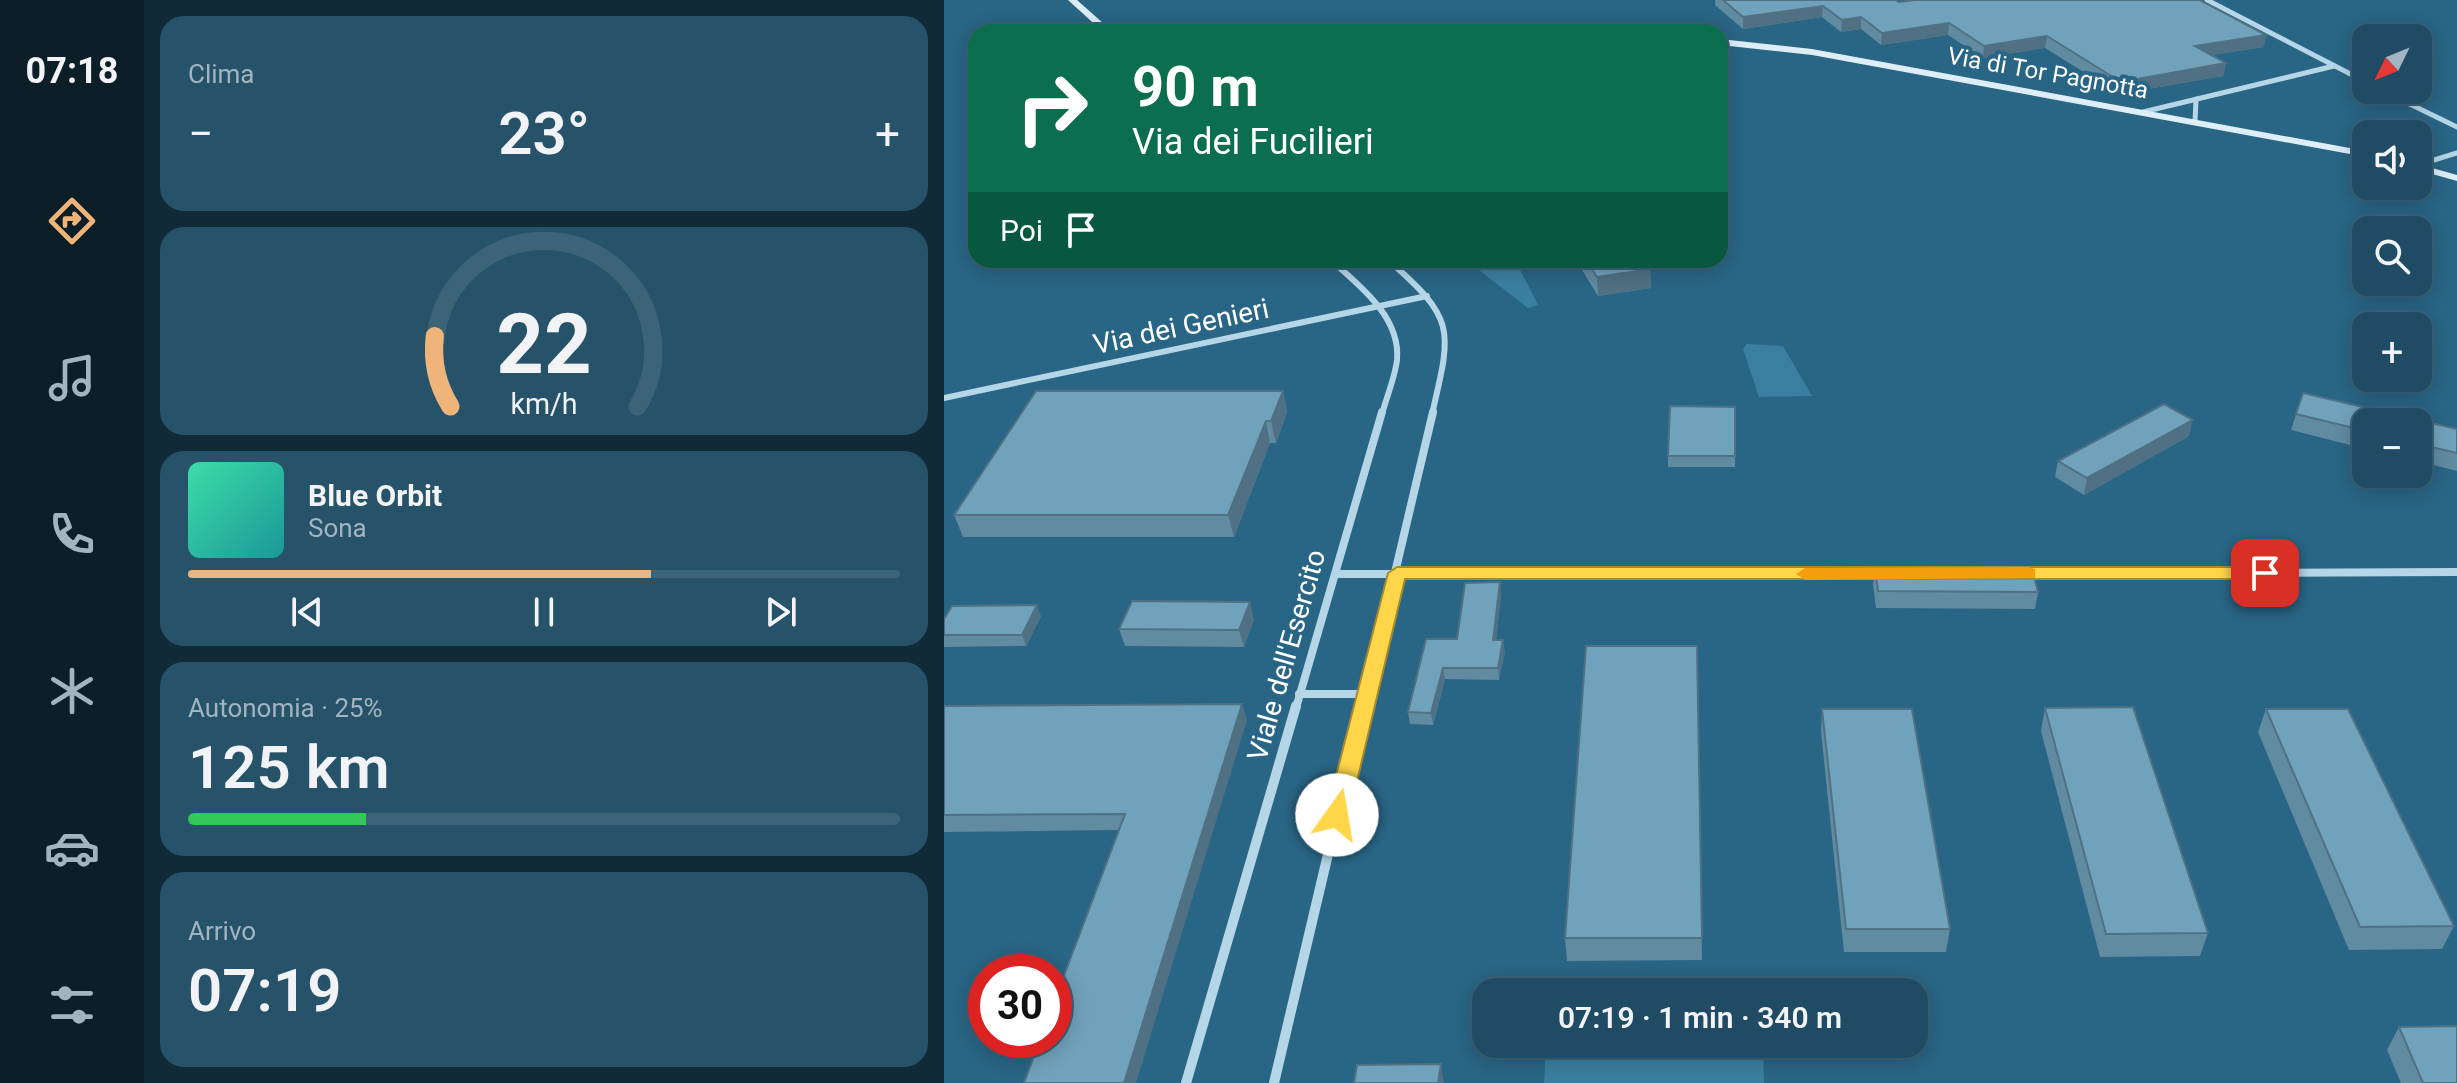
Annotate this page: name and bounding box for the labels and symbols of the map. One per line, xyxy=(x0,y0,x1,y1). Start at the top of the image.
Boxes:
north arrow xyxy=(2352,24,2432,104)
street label: Via di Tor Pagnotta xyxy=(1946,42,2150,104)
street label: Via dei Genieri xyxy=(1090,292,1272,361)
pin xyxy=(2231,539,2299,607)
street label: Viale dell'Esercito xyxy=(1241,546,1332,765)
position arrow xyxy=(1295,773,1379,857)
speed limit sign: 30 xyxy=(968,954,1072,1058)

